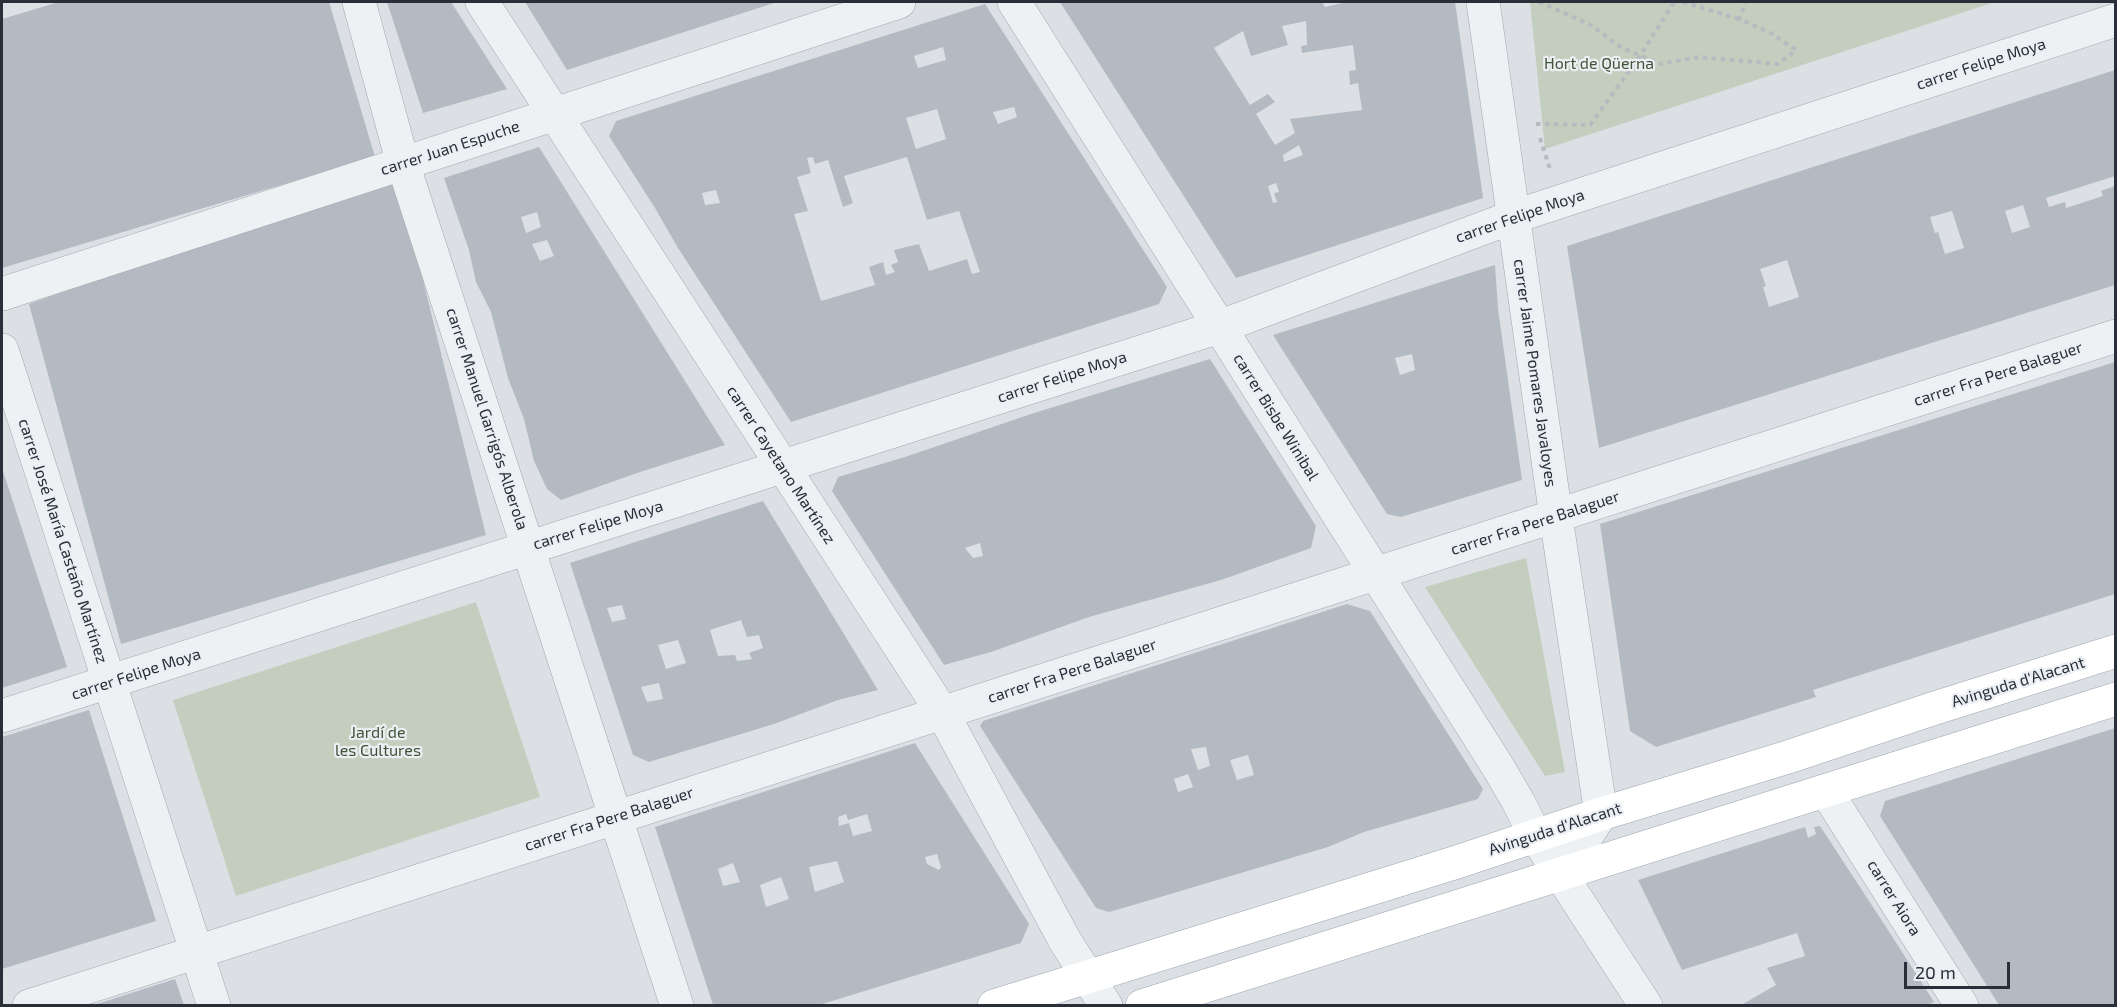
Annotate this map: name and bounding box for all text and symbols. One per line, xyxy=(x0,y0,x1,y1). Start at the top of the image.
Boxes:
street label: carrer Felipe Moya xyxy=(1914,34,2048,94)
park label: Hort de Qüerna xyxy=(1544,54,1654,74)
street label: carrer Juan Espuche xyxy=(378,116,522,180)
street label: carrer Felipe Moya xyxy=(1453,185,1587,247)
street label: carrer Jaime Pomares Javaloyes xyxy=(1509,258,1561,488)
street label: carrer Manuel Garrigós Alberola xyxy=(442,305,532,533)
street label: carrer Fra Pere Balaguer xyxy=(1911,338,2085,410)
street label: carrer Felipe Moya xyxy=(995,347,1129,407)
street label: carrer Bisbe Winibal xyxy=(1229,350,1323,484)
street label: carrer Cayetano Martínez xyxy=(723,382,839,548)
street label: carrer José María Castaño Martínez xyxy=(14,416,112,666)
street label: carrer Fra Pere Balaguer xyxy=(1448,487,1622,559)
street label: carrer Felipe Moya xyxy=(531,496,665,554)
street label: carrer Fra Pere Balaguer xyxy=(985,635,1159,707)
street label: carrer Felipe Moya xyxy=(69,644,203,704)
street label: Avinguda d'Alacant xyxy=(1949,653,2087,711)
park label: Jardí de les Cultures xyxy=(335,723,421,761)
street label: carrer Fra Pere Balaguer xyxy=(522,783,696,855)
street label: Avinguda d'Alacant xyxy=(1486,798,1624,860)
street label: carrer Aiora xyxy=(1863,856,1925,940)
scale bar xyxy=(1907,950,2014,988)
text: 20 m xyxy=(1915,961,1956,983)

